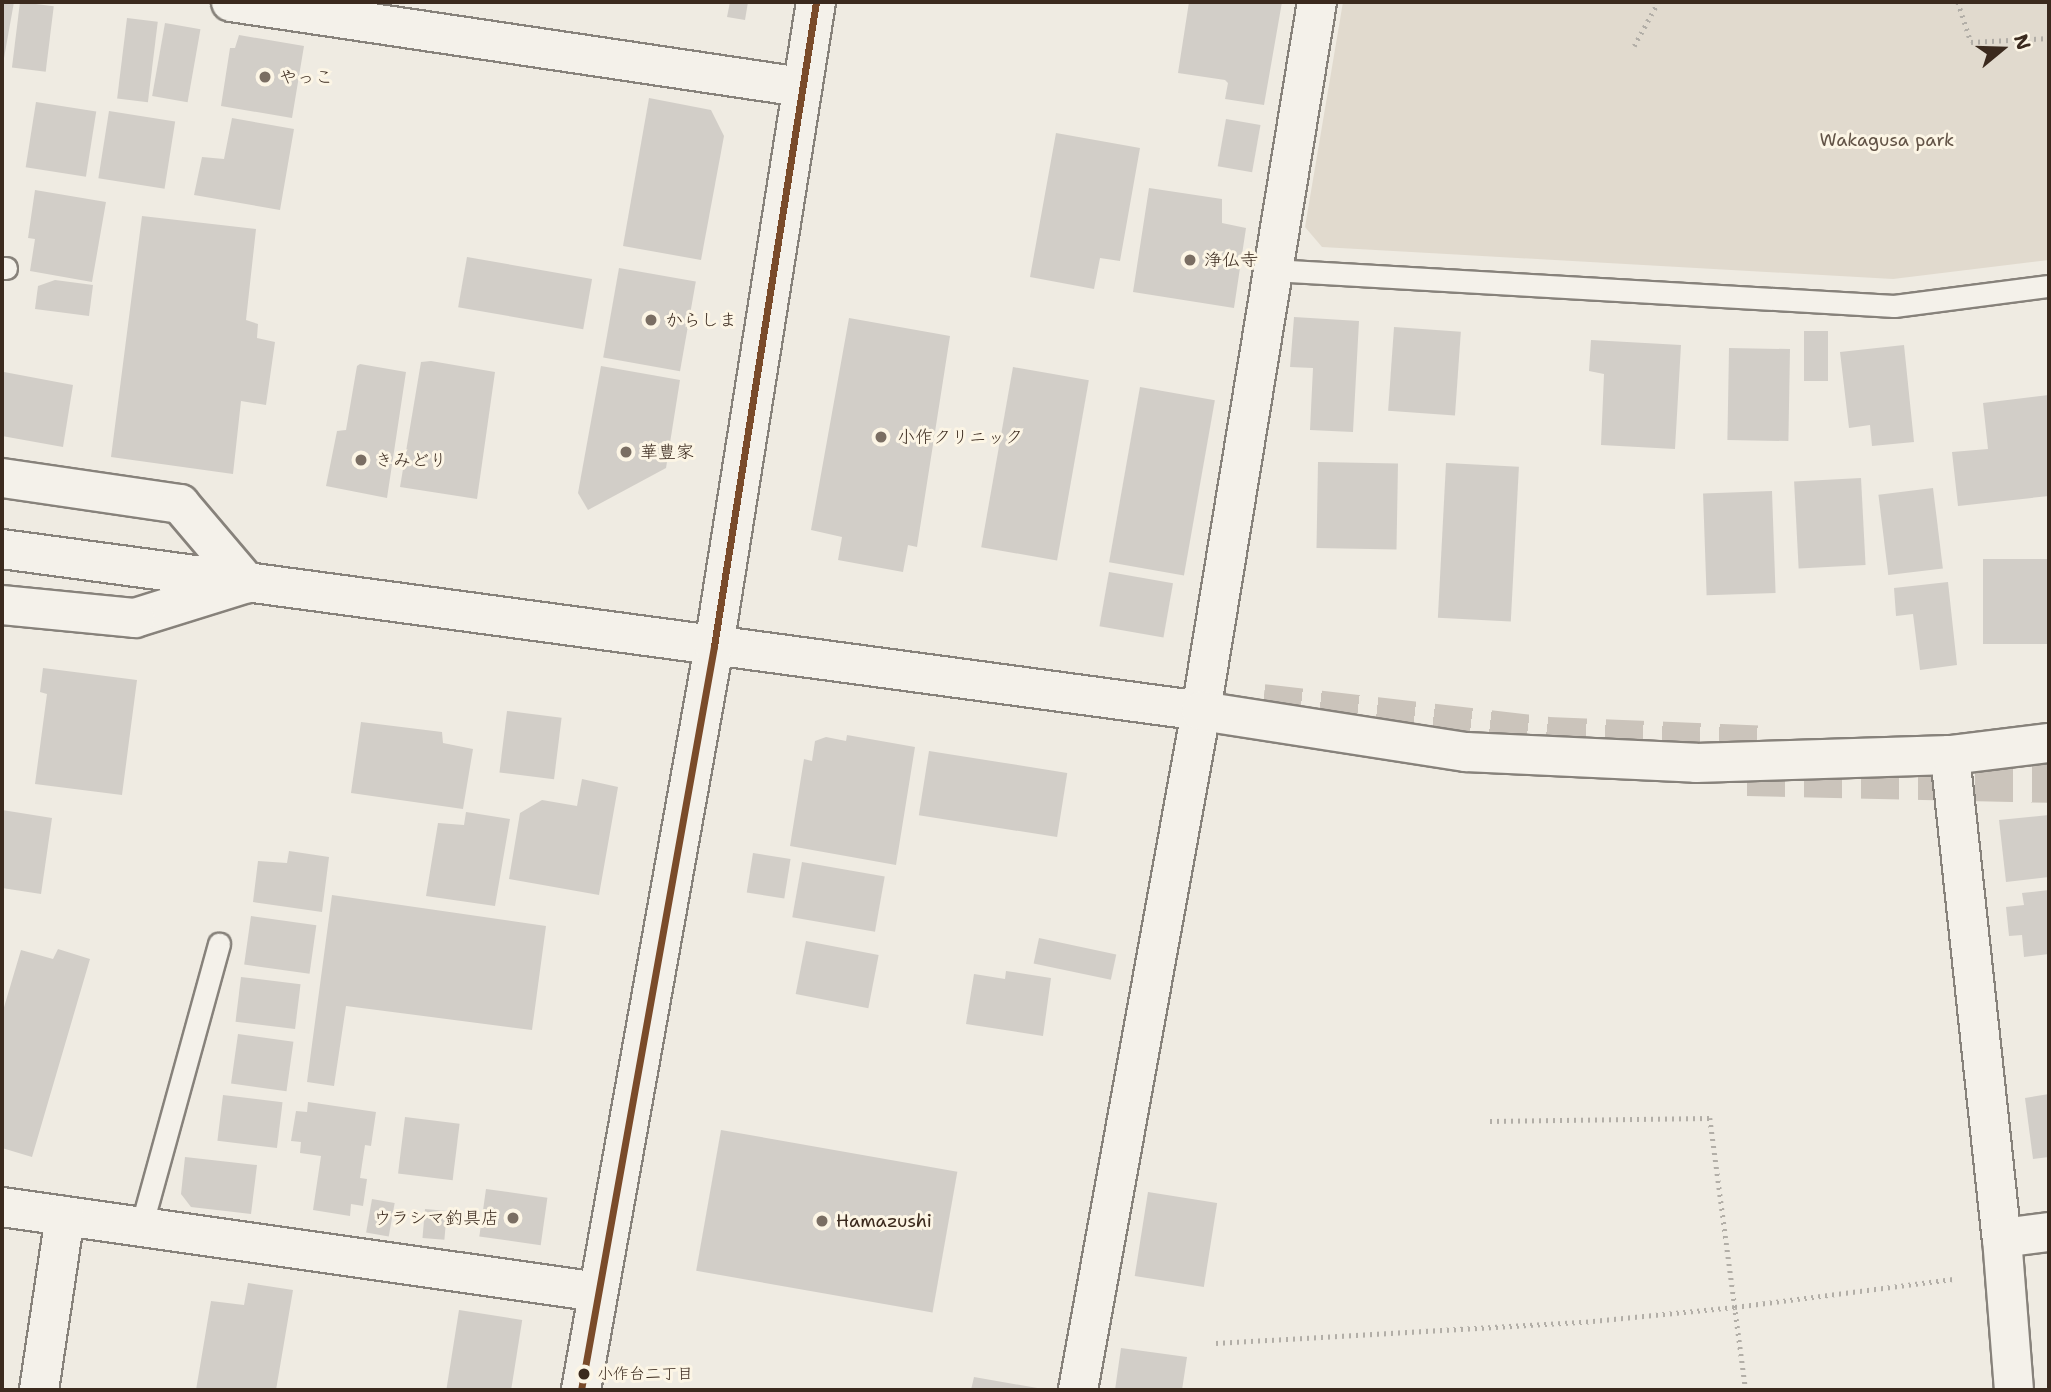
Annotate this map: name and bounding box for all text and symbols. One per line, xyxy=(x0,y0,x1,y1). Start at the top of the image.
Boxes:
north arrow xyxy=(1967,14,2037,84)
text: N xyxy=(2008,31,2037,53)
place label: やっこ xyxy=(279,66,333,88)
marker: やっこ xyxy=(257,69,273,85)
park label: Wakagusa park xyxy=(1820,129,1954,151)
place label: 浄仏寺 xyxy=(1204,249,1258,271)
marker: 浄仏寺 xyxy=(1182,252,1198,268)
place label: からしま xyxy=(665,309,737,331)
marker: からしま xyxy=(643,312,659,328)
place label: 小作クリニック xyxy=(897,426,1023,448)
marker: 小作クリニック xyxy=(871,427,891,447)
place label: 華豊家 xyxy=(640,441,694,463)
marker: 華豊家 xyxy=(618,444,634,460)
place label: きみどり xyxy=(375,449,447,471)
marker: きみどり xyxy=(353,452,369,468)
place label: ウラシマ釣具店 xyxy=(373,1207,499,1229)
marker: ウラシマ釣具店 xyxy=(505,1210,521,1226)
place label: Hamazushi xyxy=(836,1210,932,1232)
marker: Hamazushi xyxy=(814,1213,830,1229)
place label: 小作台二丁目 xyxy=(597,1364,693,1384)
marker: 小作台二丁目 xyxy=(577,1367,591,1381)

